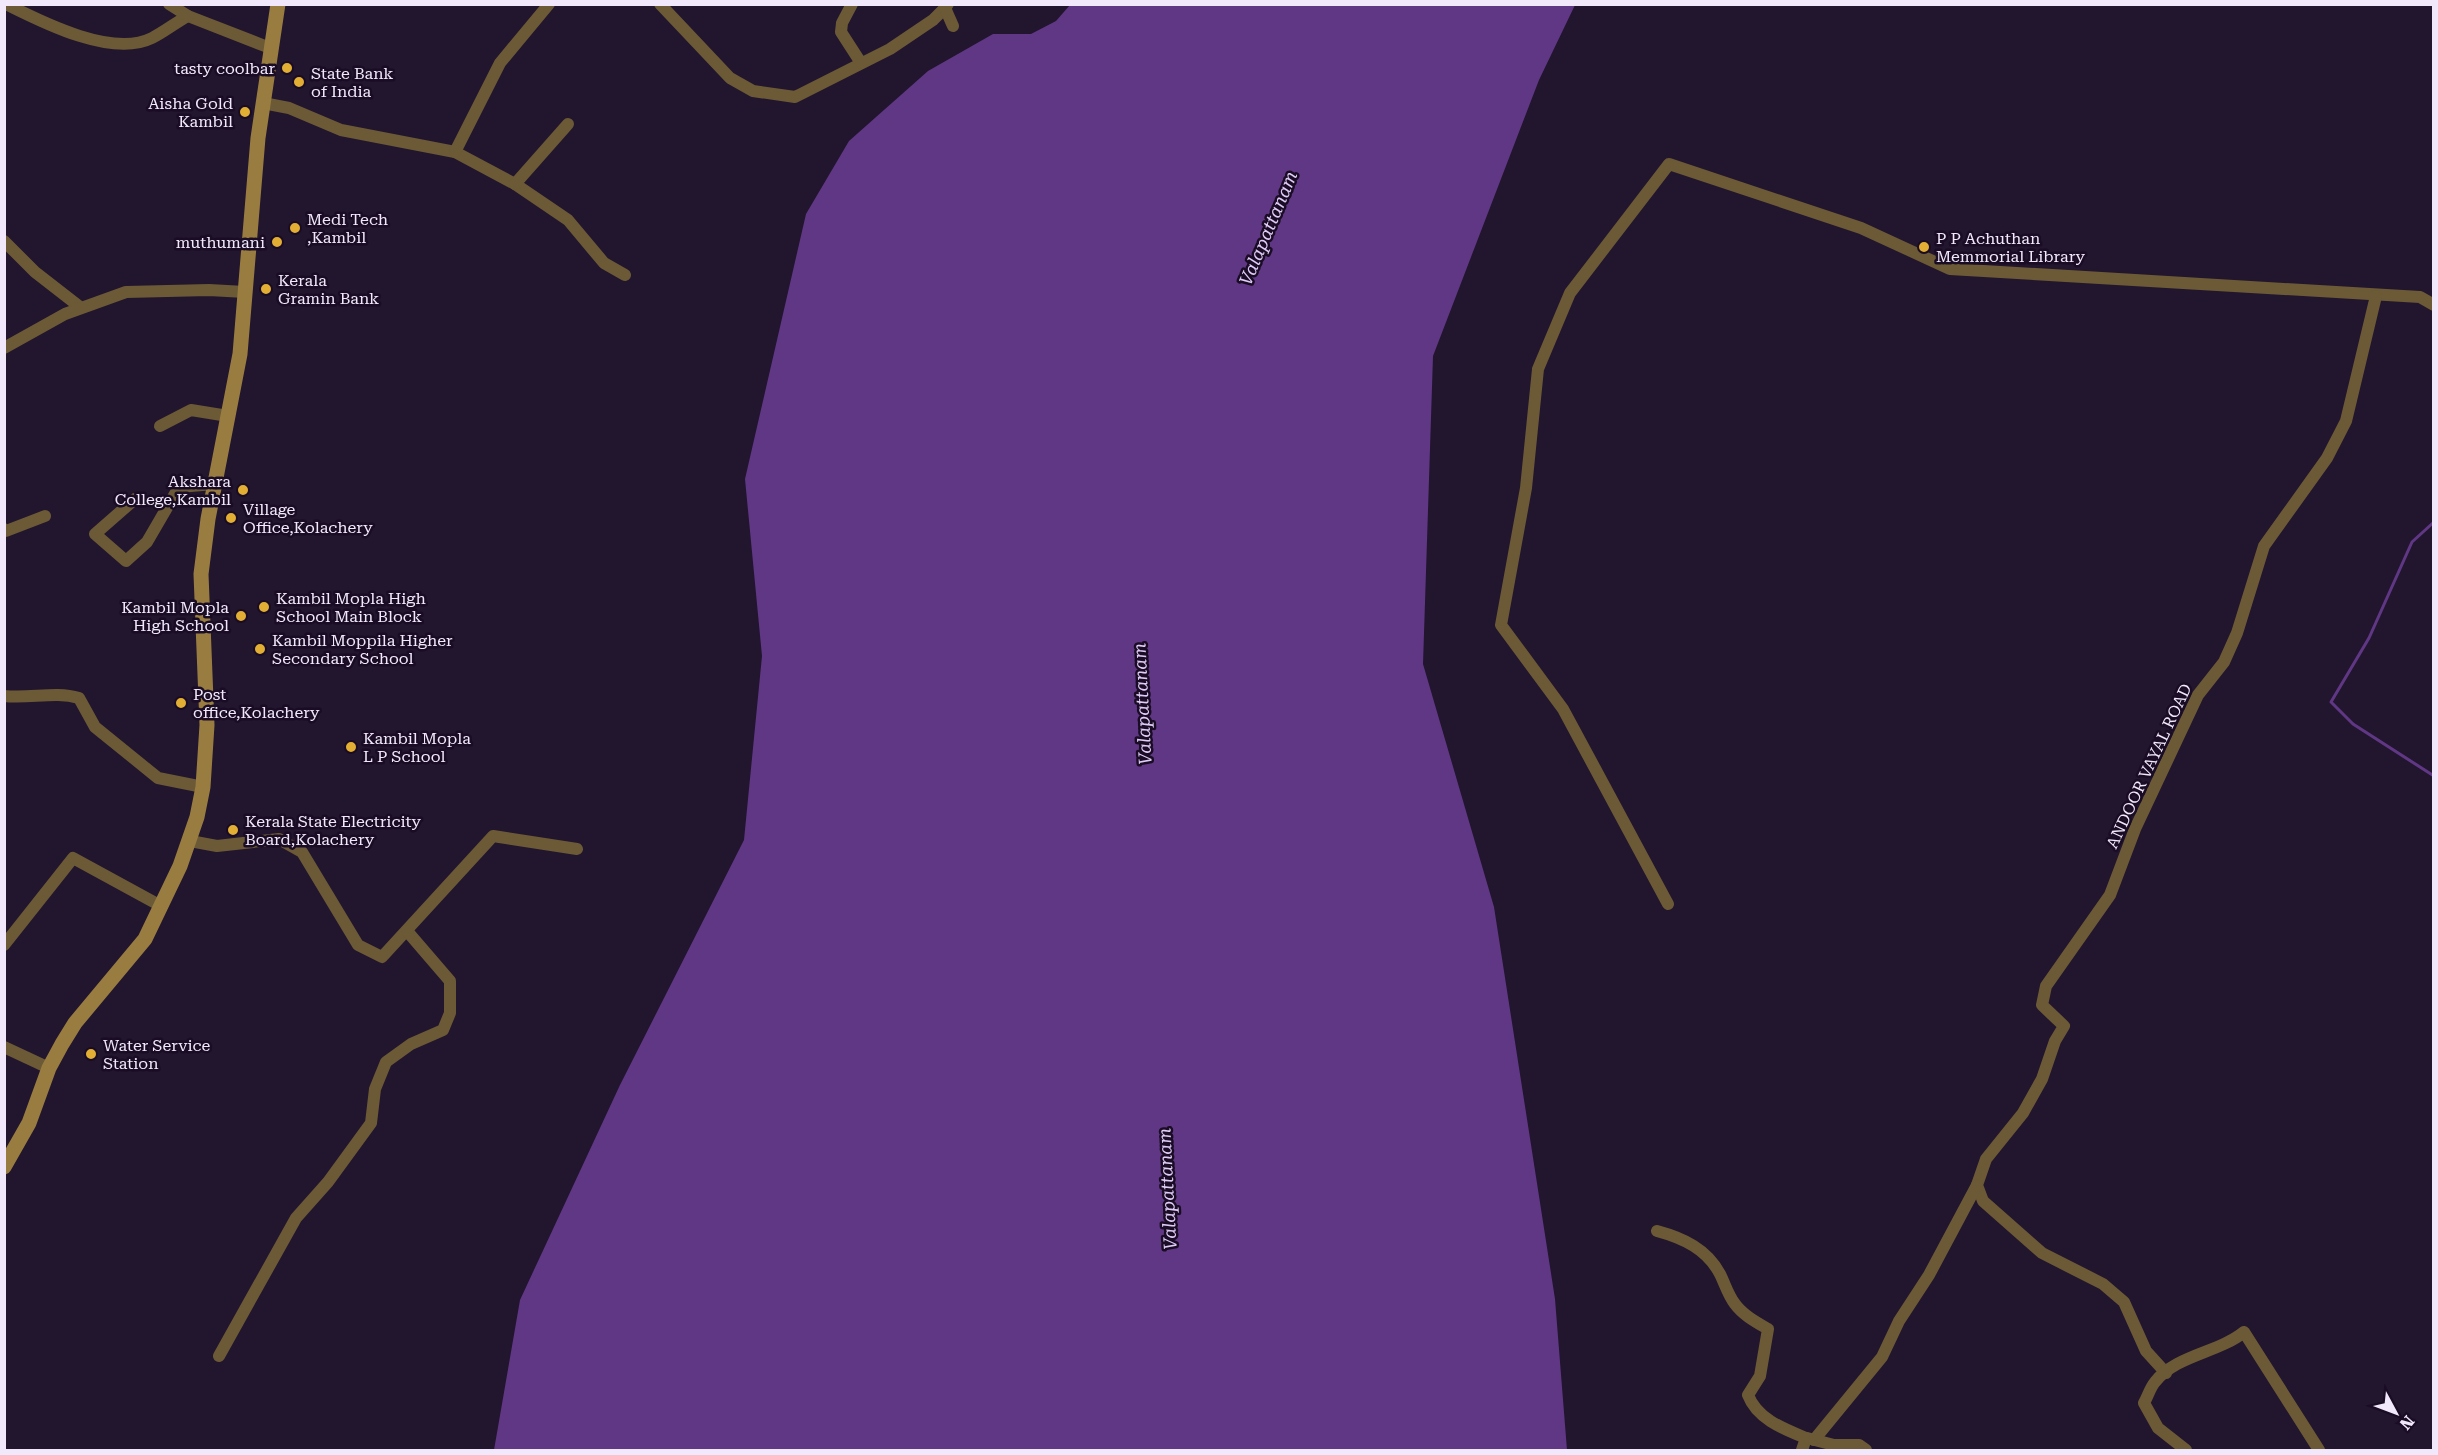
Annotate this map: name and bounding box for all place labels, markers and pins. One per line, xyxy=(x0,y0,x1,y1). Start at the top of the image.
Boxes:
place label: tasty coolbar xyxy=(174,59,275,78)
marker: tasty coolbar xyxy=(280,61,294,75)
place label: State Bank of India xyxy=(311,64,393,101)
marker: State Bank of India xyxy=(292,75,306,89)
place label: Aisha Gold Kambil xyxy=(148,94,233,131)
marker: Aisha Gold Kambil xyxy=(238,105,252,119)
place label: Medi Tech ,Kambil xyxy=(307,210,388,247)
marker: Medi Tech ,Kambil xyxy=(288,221,302,235)
place label: P P Achuthan Memmorial Library xyxy=(1936,229,2086,266)
place label: muthumani xyxy=(176,233,265,252)
marker: muthumani xyxy=(270,235,284,249)
marker: P P Achuthan Memmorial Library xyxy=(1917,240,1931,254)
place label: Kerala Gramin Bank xyxy=(278,271,379,308)
marker: Kerala Gramin Bank xyxy=(259,282,273,296)
place label: Akshara College,Kambil xyxy=(115,472,231,509)
marker: Akshara College,Kambil xyxy=(236,483,250,497)
place label: Village Office,Kolachery xyxy=(243,500,373,537)
marker: Village Office,Kolachery xyxy=(224,511,238,525)
place label: Kambil Mopla High School Main Block xyxy=(276,589,426,626)
place label: Kambil Mopla High School xyxy=(121,598,229,635)
marker: Kambil Mopla High School Main Block xyxy=(257,600,271,614)
marker: Kambil Mopla High School xyxy=(234,609,248,623)
place label: Kambil Moppila Higher Secondary School xyxy=(272,631,453,668)
marker: Kambil Moppila Higher Secondary School xyxy=(253,642,267,656)
place label: Post office,Kolachery xyxy=(193,685,320,722)
marker: Post office,Kolachery xyxy=(174,696,188,710)
place label: Kambil Mopla L P School xyxy=(363,729,471,766)
marker: Kambil Mopla L P School xyxy=(344,740,358,754)
place label: Kerala State Electricity Board,Kolachery xyxy=(245,812,422,849)
marker: Kerala State Electricity Board,Kolachery xyxy=(226,823,240,837)
place label: Water Service Station xyxy=(103,1036,210,1073)
marker: Water Service Station xyxy=(84,1047,98,1061)

